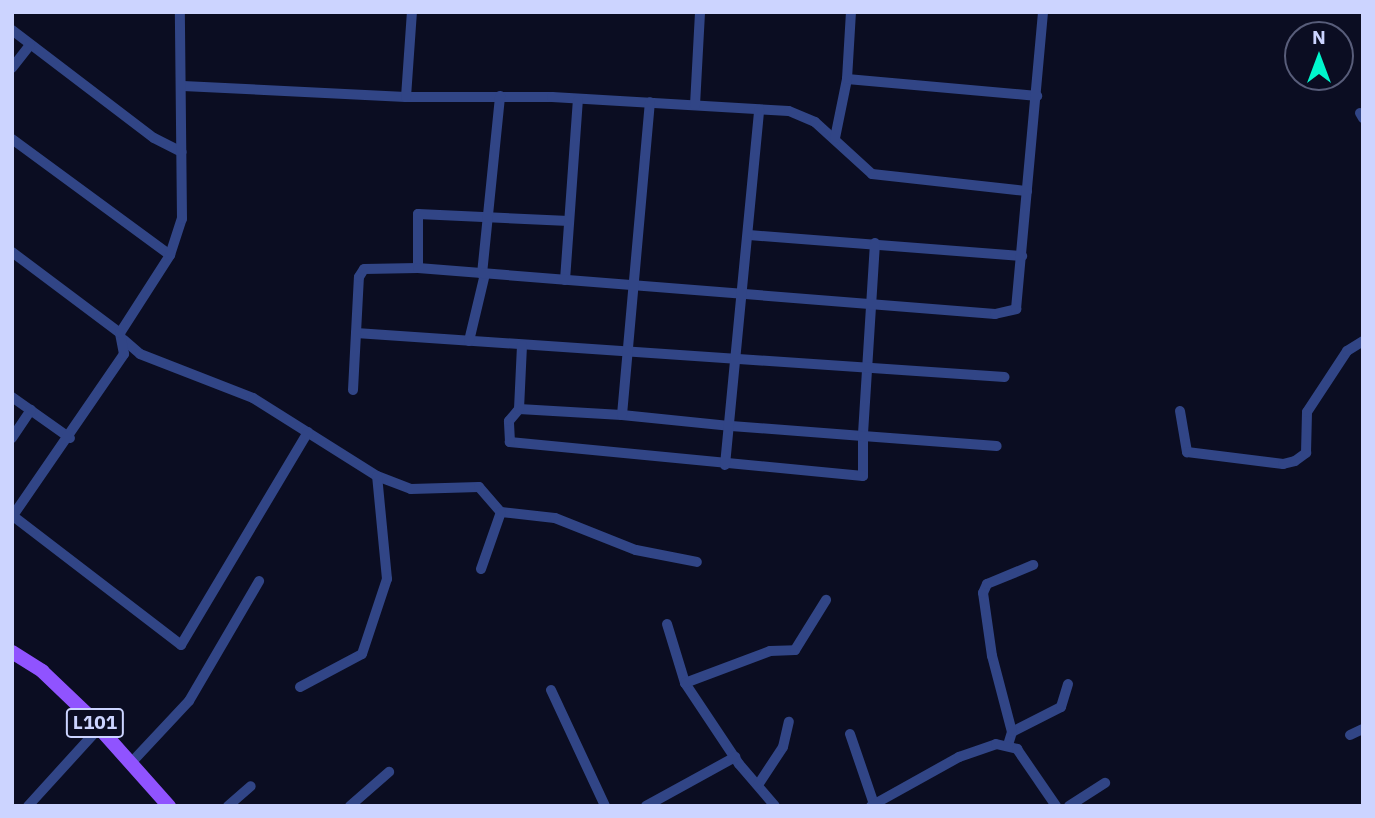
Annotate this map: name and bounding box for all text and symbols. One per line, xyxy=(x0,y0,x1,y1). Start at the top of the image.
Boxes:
north arrow xyxy=(1284,21,1354,91)
text: N xyxy=(1312,25,1326,49)
road number: L101 xyxy=(65,708,125,738)

